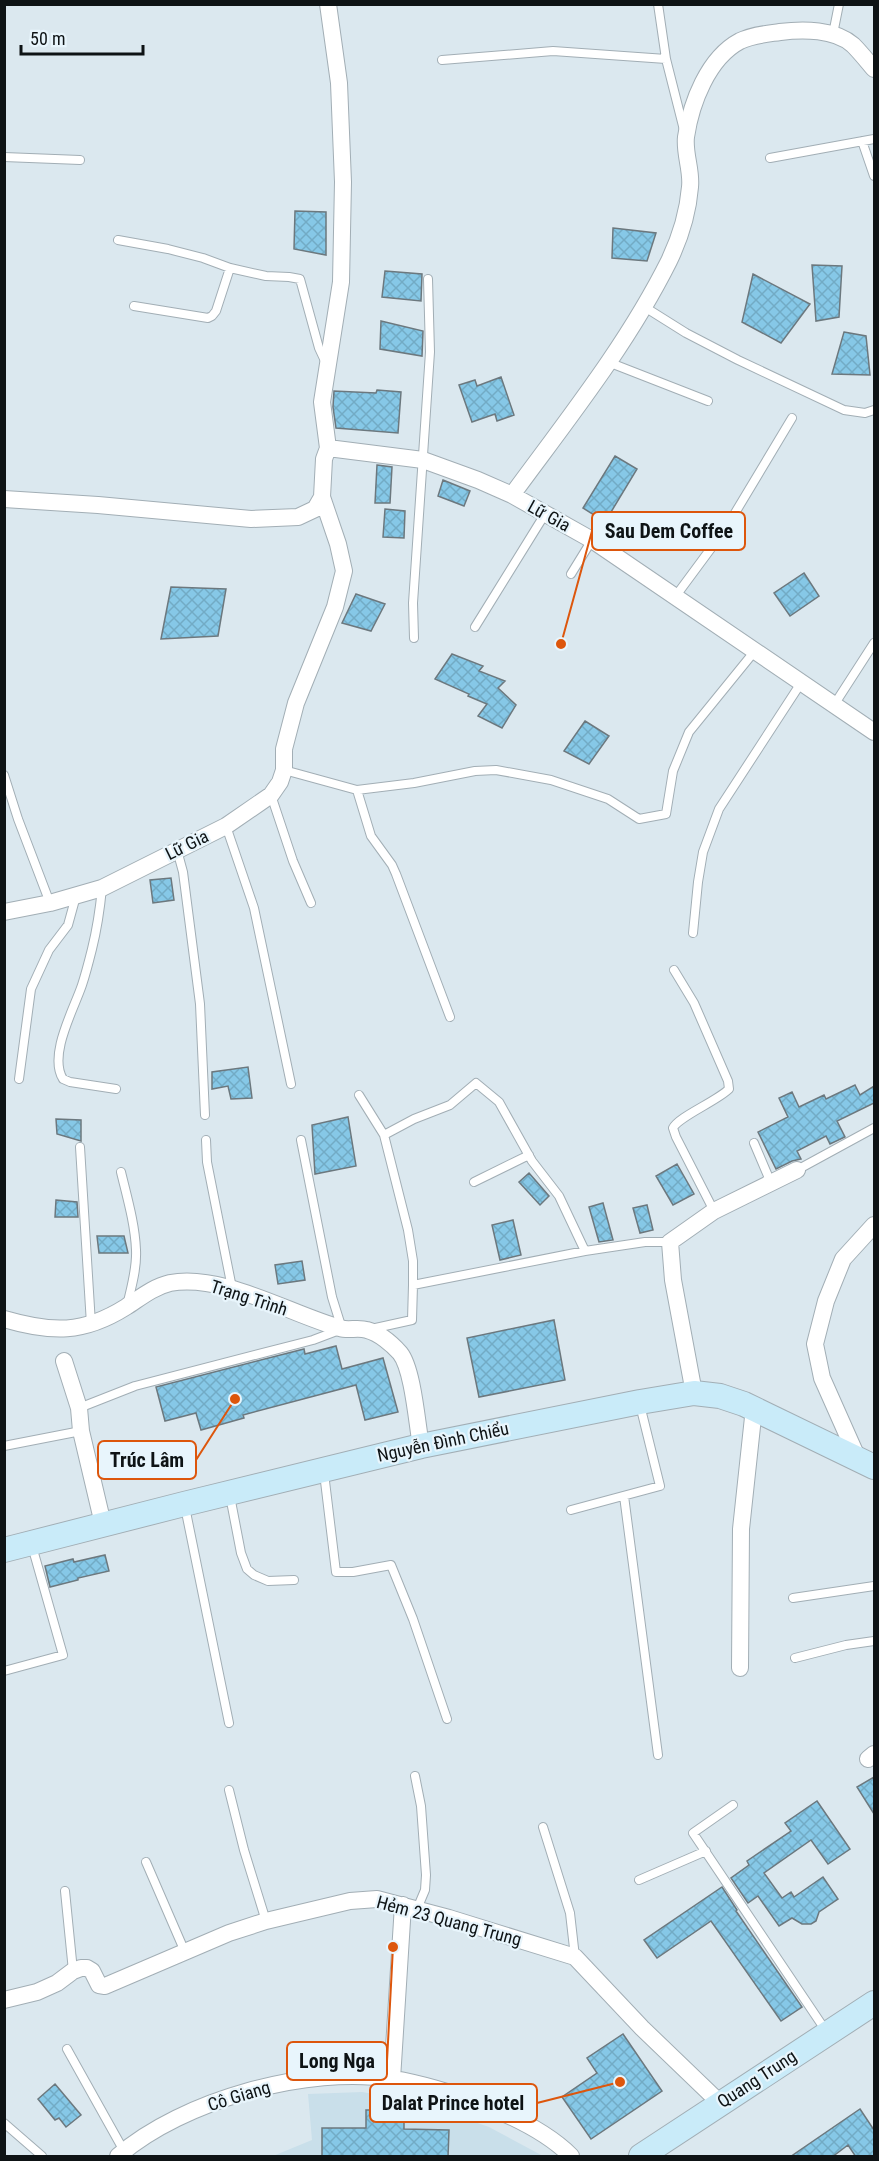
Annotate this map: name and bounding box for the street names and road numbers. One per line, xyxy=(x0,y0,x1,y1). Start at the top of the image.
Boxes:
street label: Lữ Gia xyxy=(524,495,574,536)
street label: Lữ Gia xyxy=(162,825,212,864)
street label: Trạng Trình xyxy=(208,1275,290,1320)
street label: Nguyễn Đình Chiểu xyxy=(375,1417,511,1466)
street label: Hẻm 23 Quang Trung xyxy=(374,1891,524,1950)
street label: Quang Trung xyxy=(713,2045,800,2112)
street label: Cô Giang xyxy=(205,2076,273,2115)

